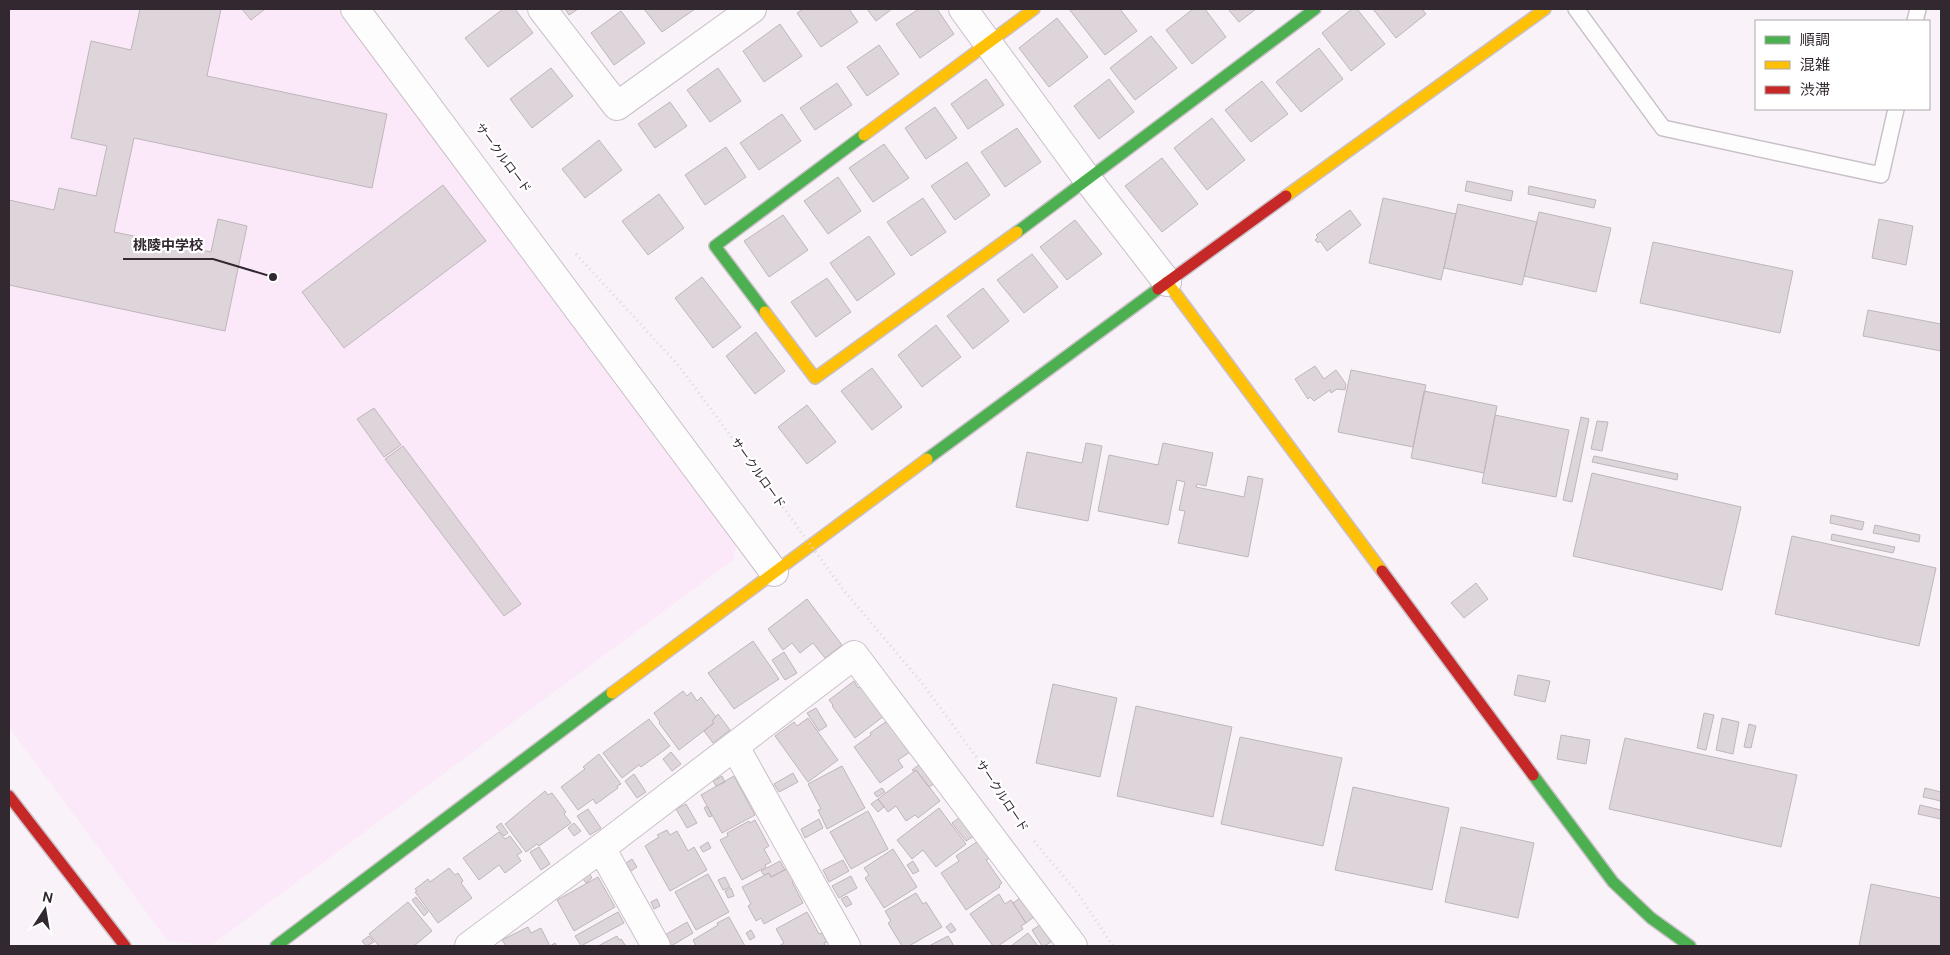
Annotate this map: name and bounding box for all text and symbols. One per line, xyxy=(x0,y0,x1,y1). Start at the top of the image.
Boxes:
legend xyxy=(1755,20,1930,110)
text: 順調 xyxy=(1800,30,1830,50)
text: 混雑 xyxy=(1800,55,1830,75)
text: 渋滞 xyxy=(1800,80,1830,100)
street label: サークルロード xyxy=(471,120,535,196)
callout: 桃陵中学校 xyxy=(123,230,213,259)
text: 桃陵中学校 xyxy=(133,236,203,254)
street label: サークルロード xyxy=(727,434,789,512)
street label: サークルロード xyxy=(972,757,1032,835)
north arrow xyxy=(20,885,70,935)
text: N xyxy=(41,887,55,907)

